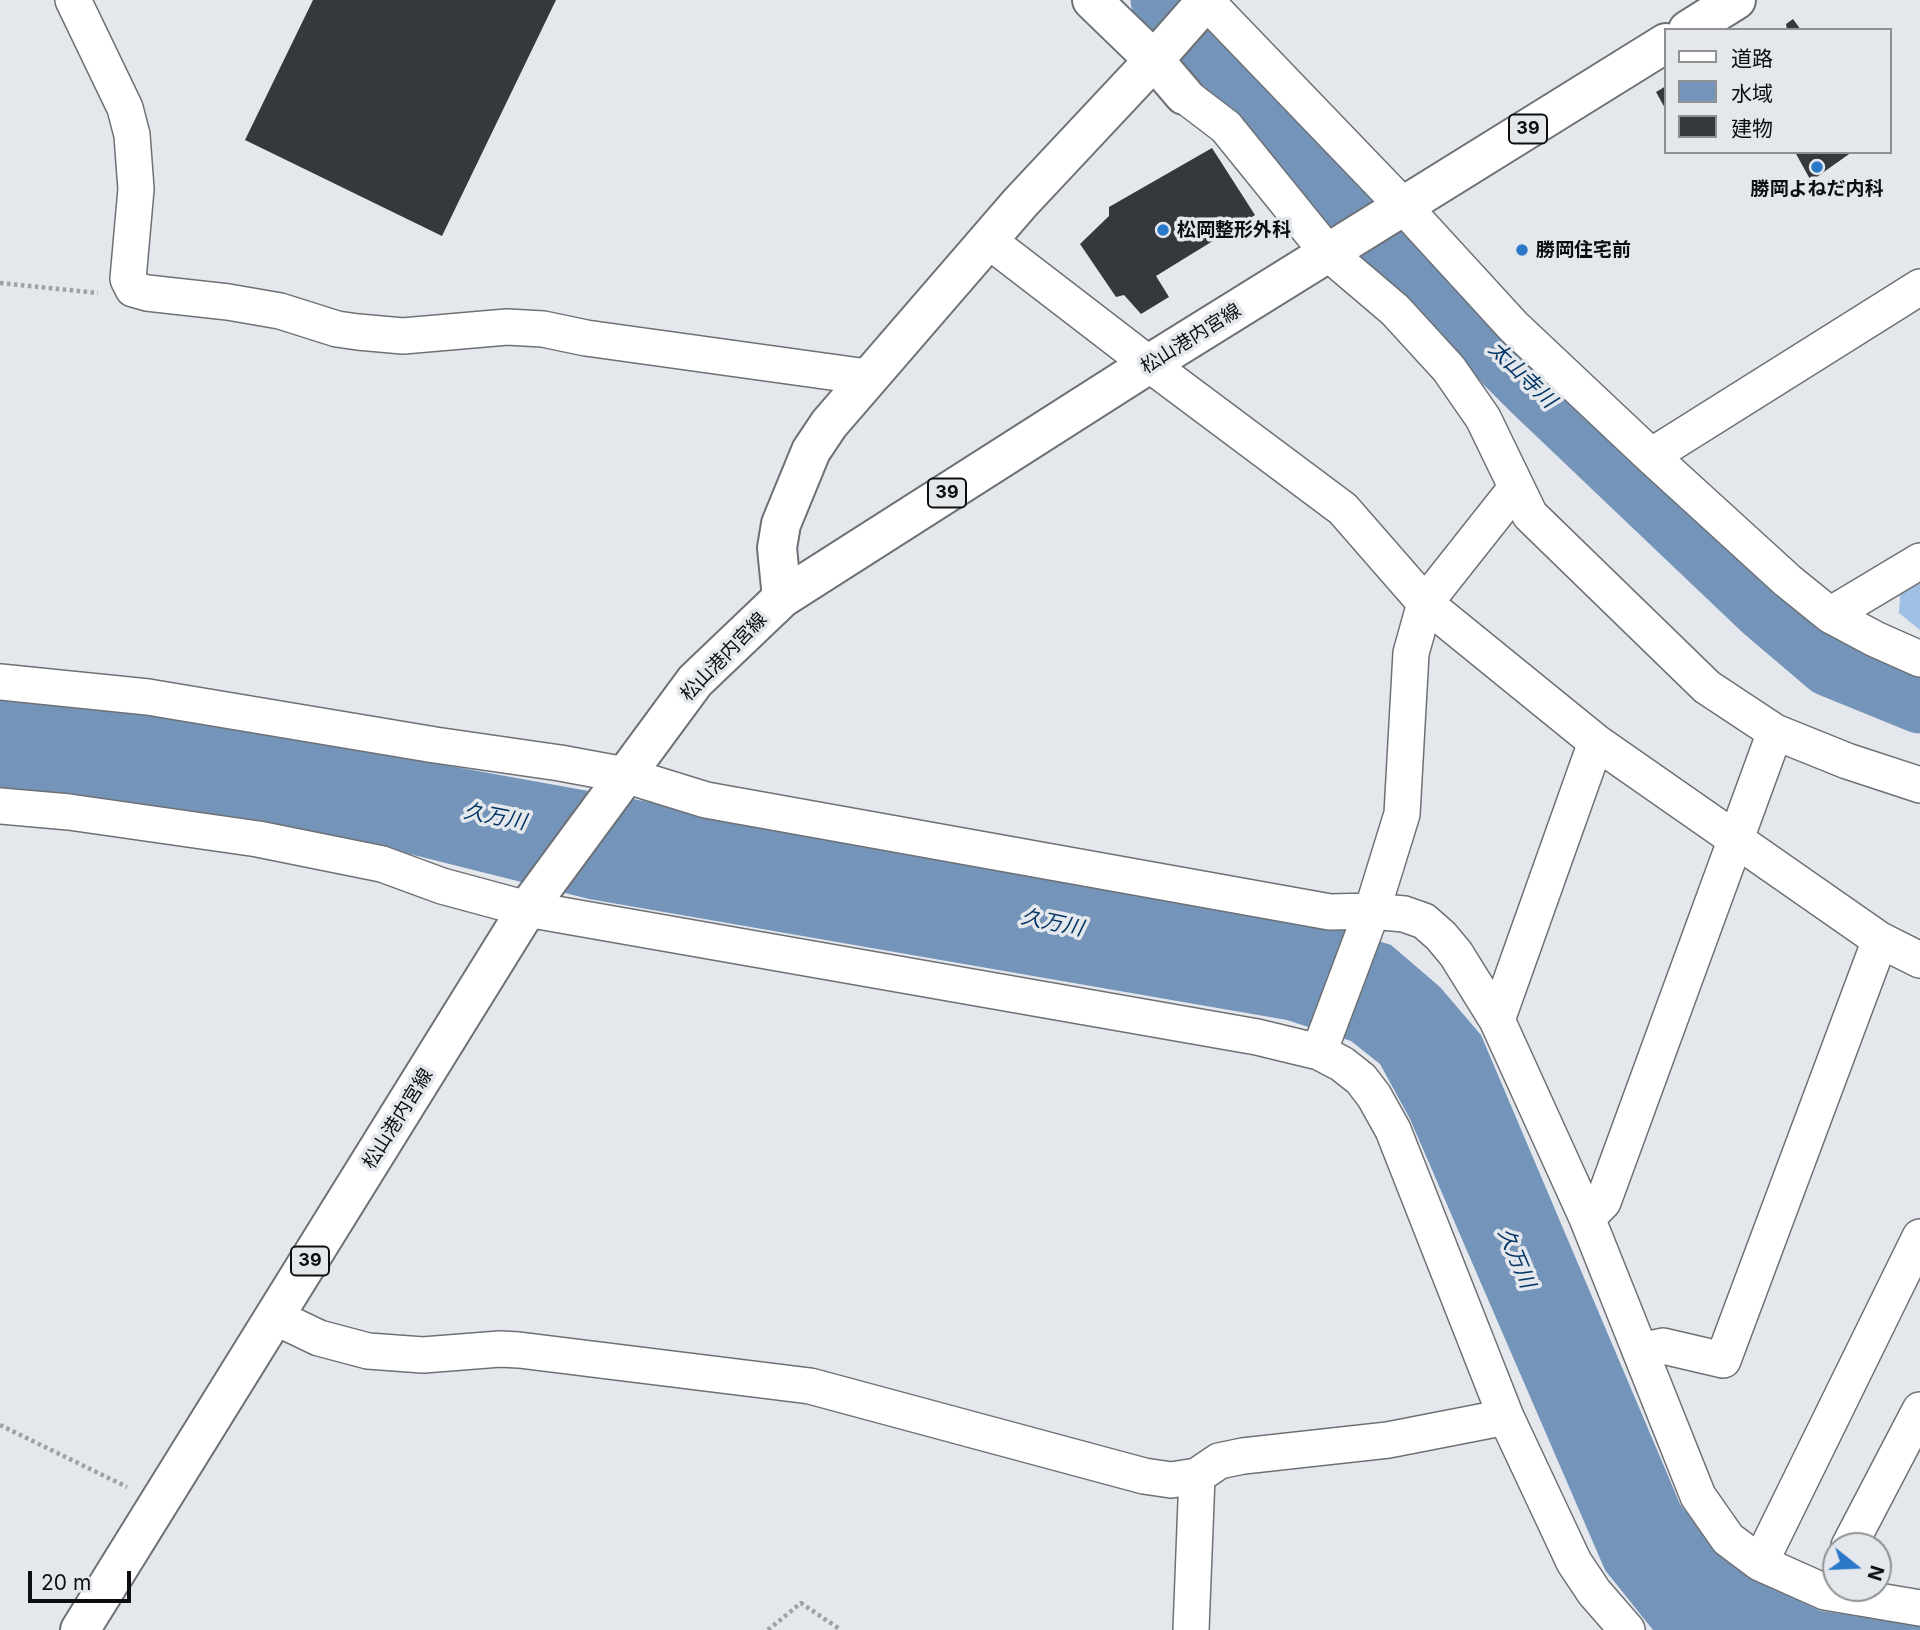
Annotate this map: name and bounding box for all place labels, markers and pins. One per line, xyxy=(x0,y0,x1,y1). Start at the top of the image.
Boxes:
marker: 勝岡よねだ内科 xyxy=(1809,159,1825,175)
place label: 勝岡よねだ内科 xyxy=(1751,178,1883,200)
place label: 松岡整形外科 xyxy=(1177,219,1291,241)
marker: 松岡整形外科 xyxy=(1155,222,1171,238)
place label: 勝岡住宅前 xyxy=(1536,239,1631,261)
marker: 勝岡住宅前 xyxy=(1514,242,1530,258)

